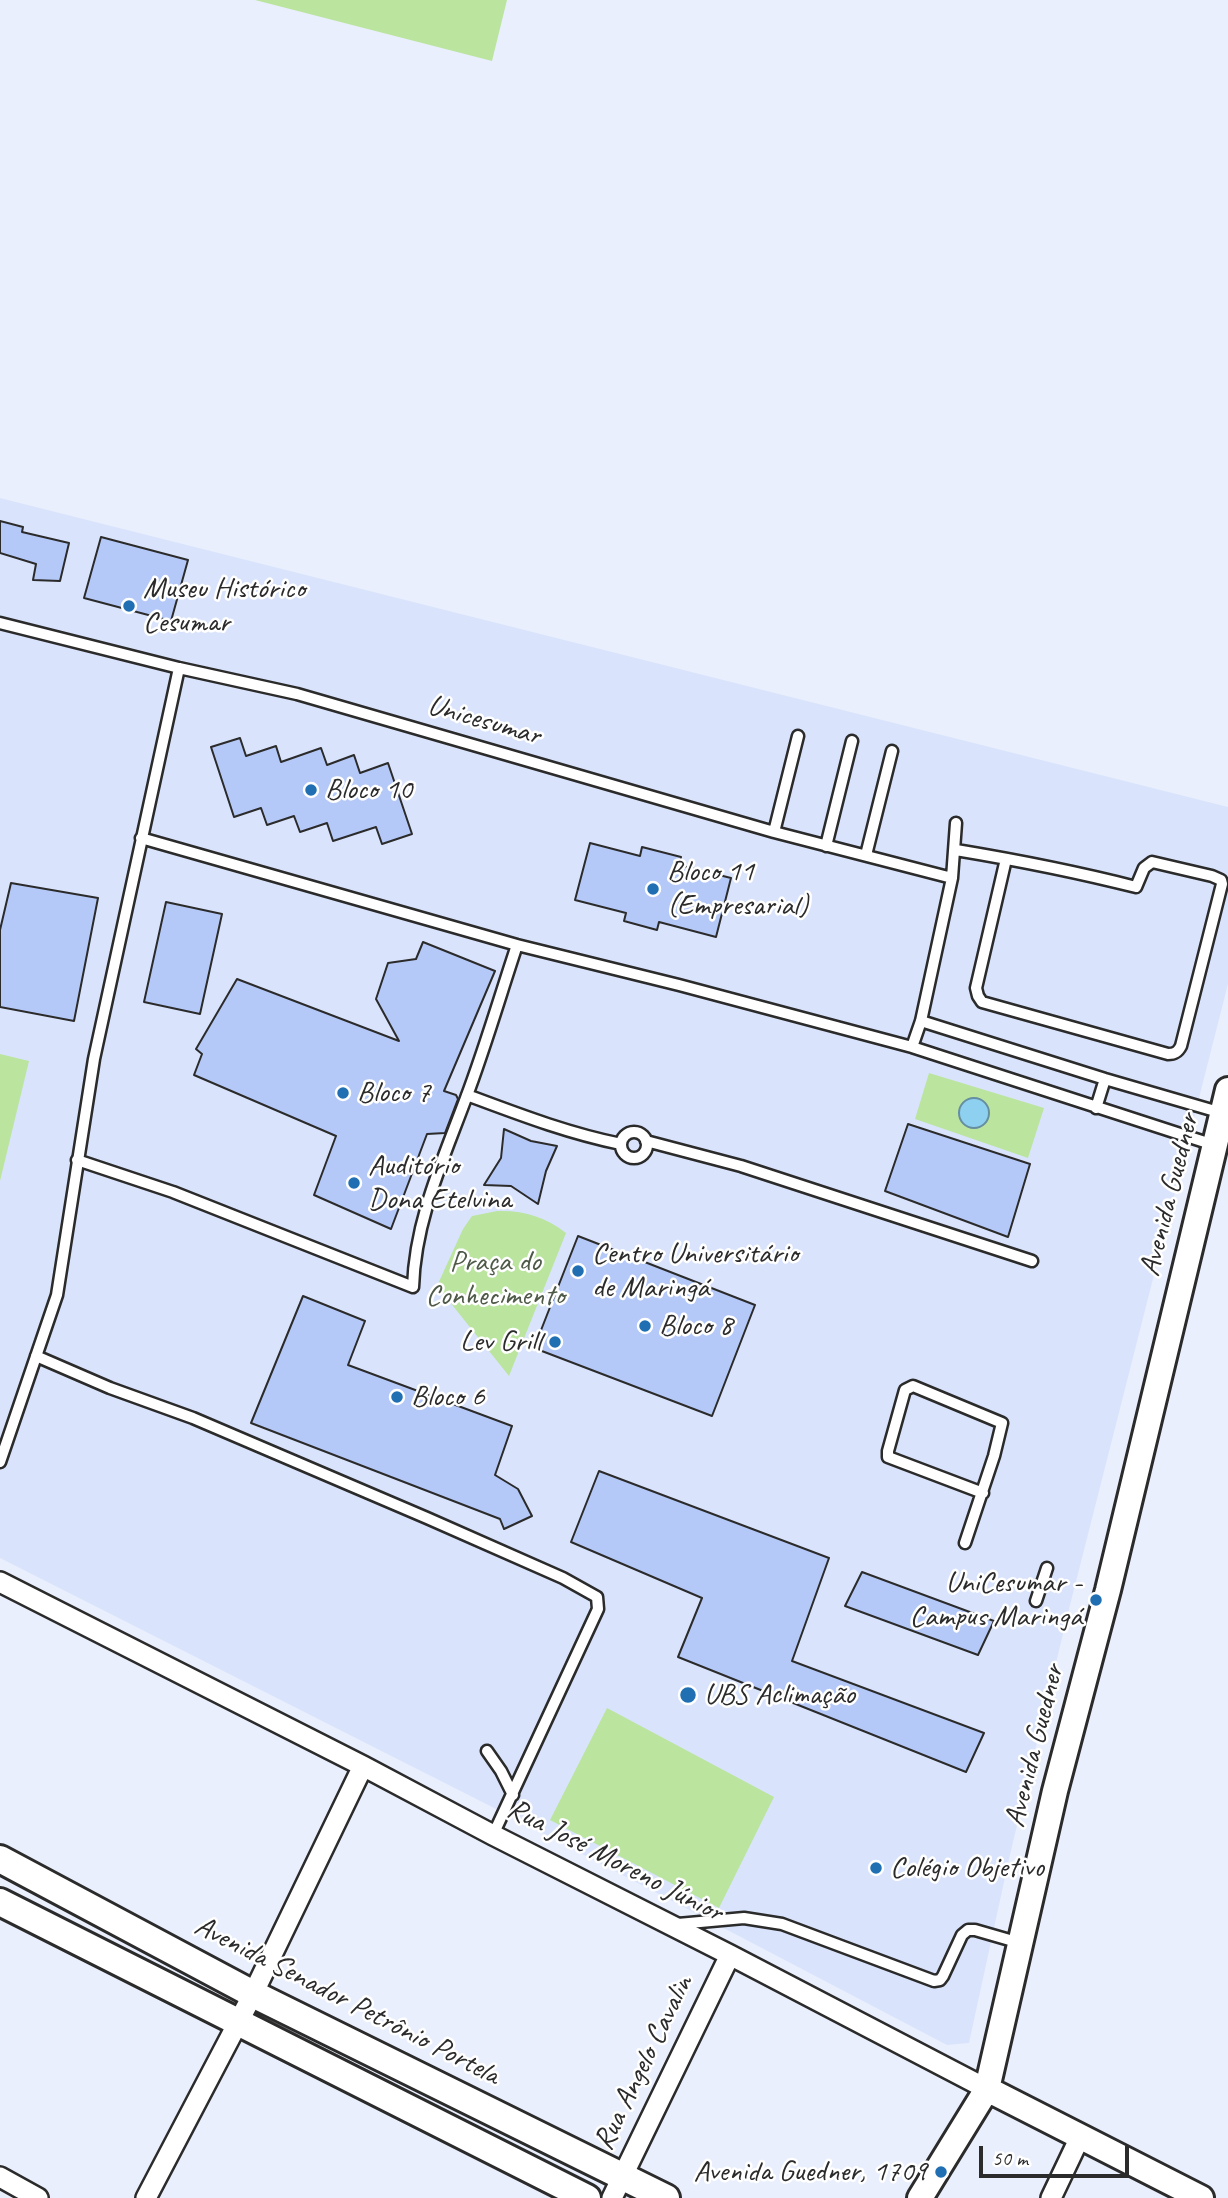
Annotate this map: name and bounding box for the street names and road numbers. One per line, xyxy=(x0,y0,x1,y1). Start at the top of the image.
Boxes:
street label: Unicesumar xyxy=(423,688,545,754)
street label: Avenida Guedner xyxy=(1132,1110,1208,1280)
street label: Avenida Guedner xyxy=(997,1661,1073,1831)
street label: Rua José Moreno Júnior xyxy=(501,1791,729,1931)
street label: Avenida Senador Petrônio Portela xyxy=(188,1908,506,2094)
street label: Rua Angelo Cavalin xyxy=(586,1970,702,2156)

